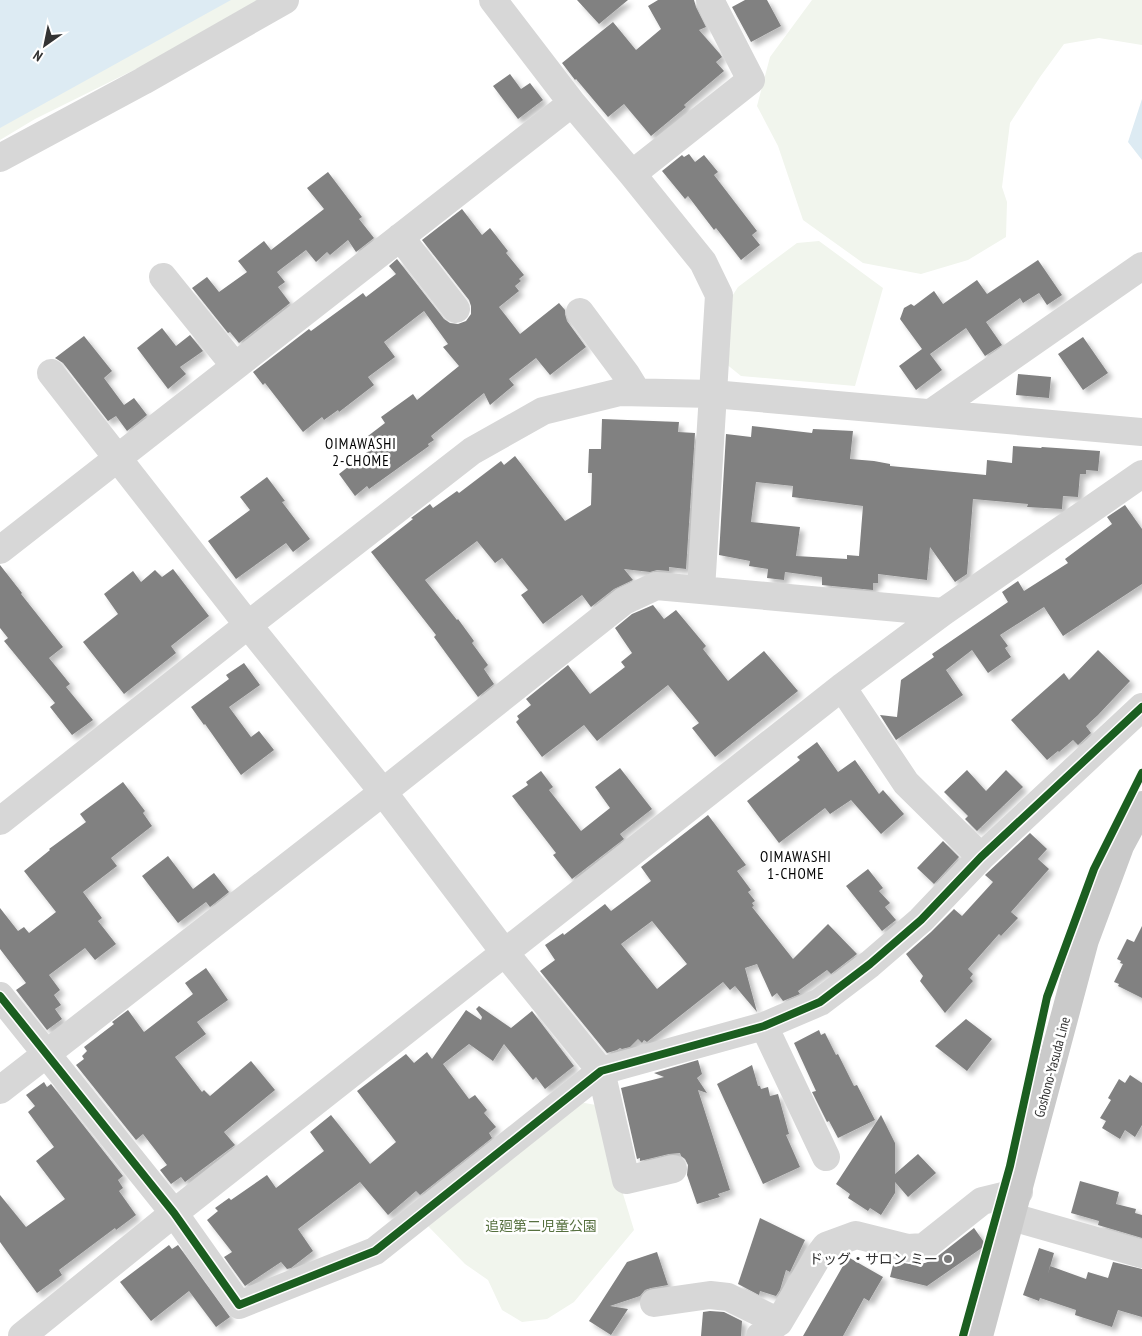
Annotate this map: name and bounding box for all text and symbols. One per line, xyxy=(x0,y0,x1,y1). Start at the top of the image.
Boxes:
north arrow xyxy=(20,20,70,70)
text: N xyxy=(30,46,46,66)
district label: OIMAWASHI 2-CHOME xyxy=(325,434,397,470)
district label: OIMAWASHI 1-CHOME xyxy=(760,847,832,883)
street label: Goshono-Yasuda Line xyxy=(1030,1015,1074,1119)
park label: 追廻第二児童公園 xyxy=(485,1217,597,1235)
place label: ドッグ・サロン ミー xyxy=(809,1250,938,1268)
marker: ドッグ・サロン ミー xyxy=(942,1253,954,1265)

